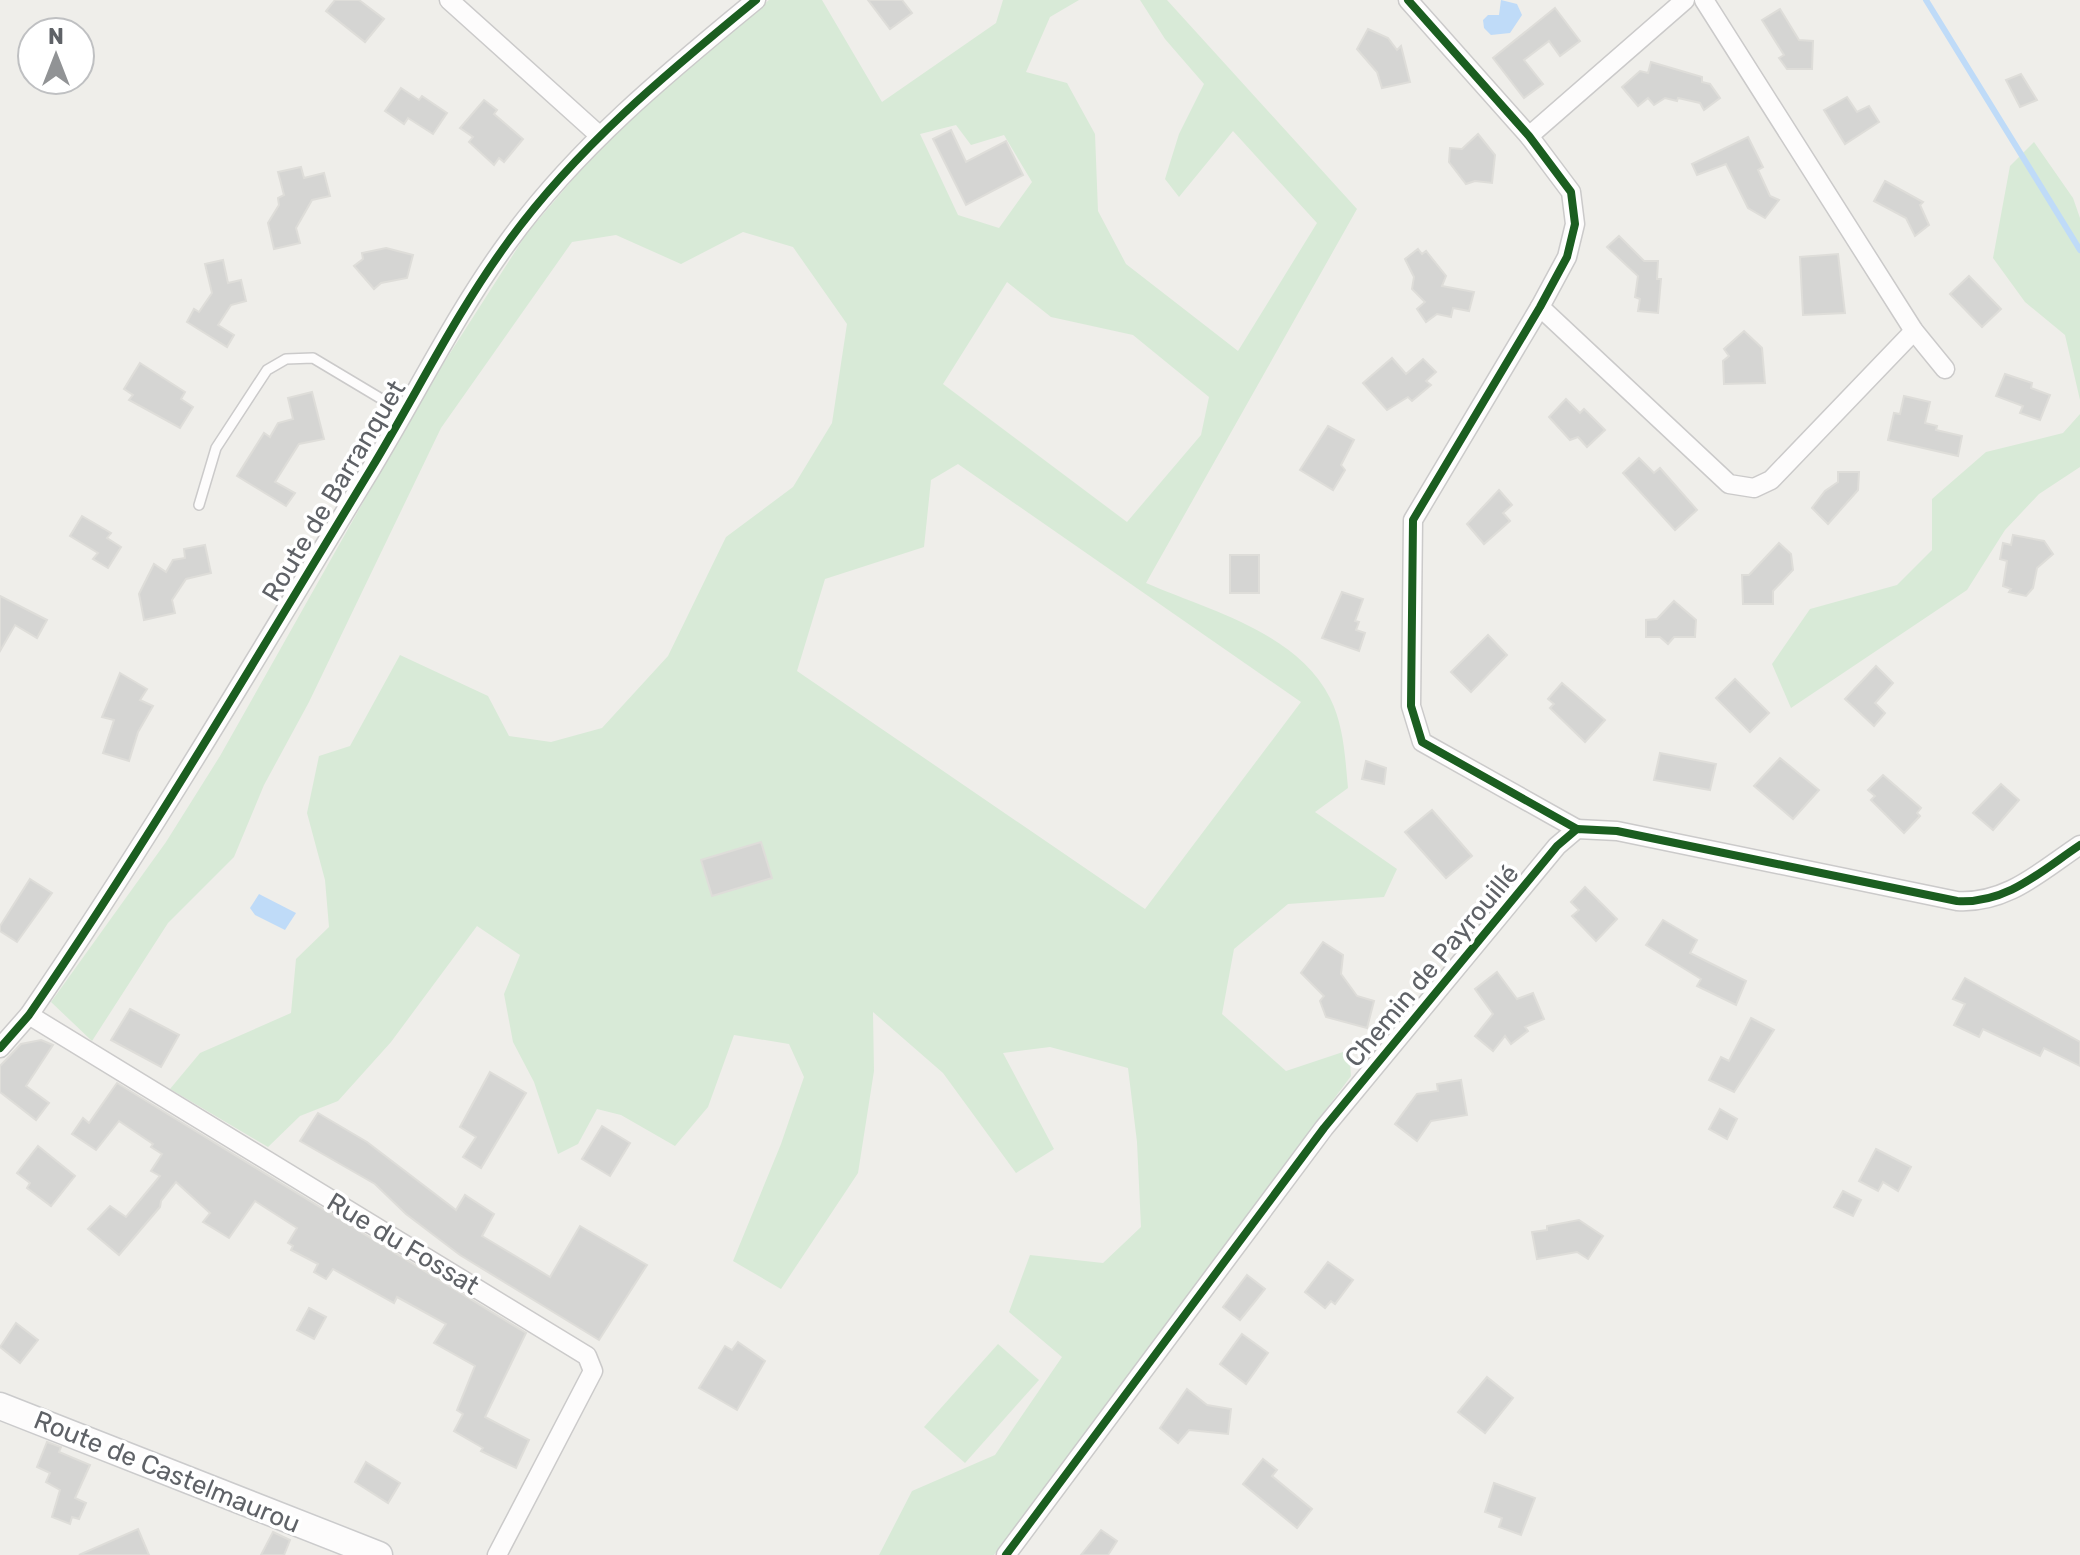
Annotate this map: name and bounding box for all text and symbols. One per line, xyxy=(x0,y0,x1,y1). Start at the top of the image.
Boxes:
north arrow xyxy=(16,16,96,96)
text: N xyxy=(48,23,64,50)
street label: Route de Barranquet xyxy=(256,375,412,607)
street label: Chemin de Payrouillé xyxy=(1338,859,1526,1073)
street label: Rue du Fossat xyxy=(321,1186,485,1302)
street label: Route de Castelmaurou xyxy=(29,1404,305,1540)

